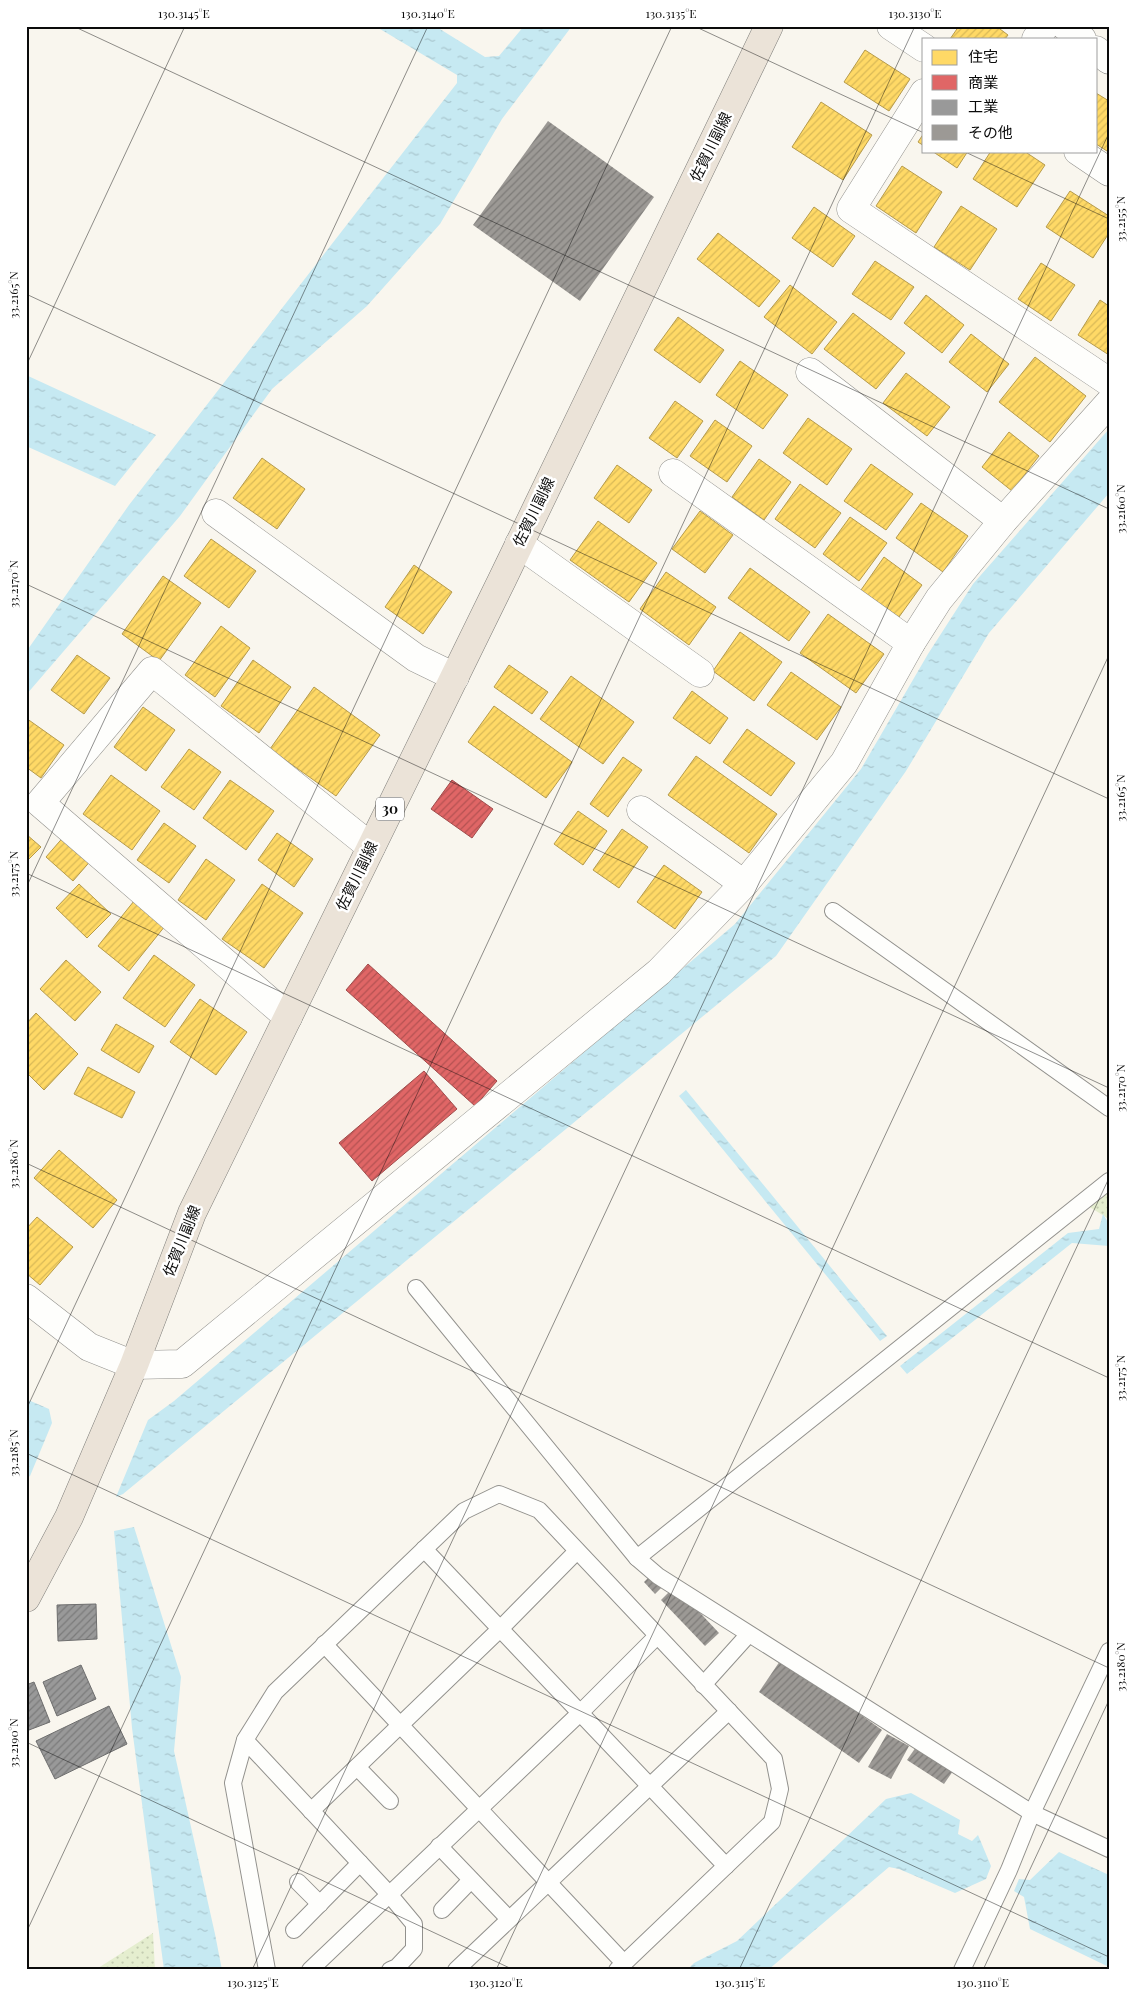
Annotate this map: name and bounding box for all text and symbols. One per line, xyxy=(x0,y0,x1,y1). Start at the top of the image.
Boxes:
text: 130.3145°E xyxy=(158,5,210,21)
text: 130.3140°E xyxy=(401,5,455,21)
text: 130.3135°E xyxy=(645,5,697,21)
text: 130.3130°E xyxy=(888,5,942,21)
legend xyxy=(922,38,1098,152)
text: 住宅 xyxy=(968,46,998,66)
text: 商業 xyxy=(968,72,998,92)
text: 工業 xyxy=(968,96,998,116)
street label: 佐賀川副線 xyxy=(685,108,736,185)
text: その他 xyxy=(968,122,1013,142)
text: 33.2155°N xyxy=(1112,195,1128,242)
text: 33.2165°N xyxy=(5,271,21,319)
street label: 佐賀川副線 xyxy=(508,473,559,550)
text: 33.2160°N xyxy=(1112,484,1128,534)
text: 33.2170°N xyxy=(5,559,21,608)
text: 33.2165°N xyxy=(1112,774,1128,822)
road number: 30 xyxy=(376,798,404,821)
street label: 佐賀川副線 xyxy=(331,837,382,914)
text: 33.2175°N xyxy=(5,850,21,897)
text: 33.2170°N xyxy=(1112,1063,1128,1112)
text: 33.2180°N xyxy=(5,1139,21,1189)
street label: 佐賀川副線 xyxy=(158,1202,204,1279)
text: 33.2175°N xyxy=(1112,1354,1128,1401)
text: 33.2185°N xyxy=(5,1429,21,1477)
text: 33.2180°N xyxy=(1112,1642,1128,1692)
text: 33.2190°N xyxy=(5,1718,21,1768)
text: 130.3125°E xyxy=(227,1974,279,1990)
text: 130.3120°E xyxy=(469,1974,523,1990)
text: 130.3115°E xyxy=(715,1974,765,1990)
text: 130.3110°E xyxy=(957,1974,1009,1990)

